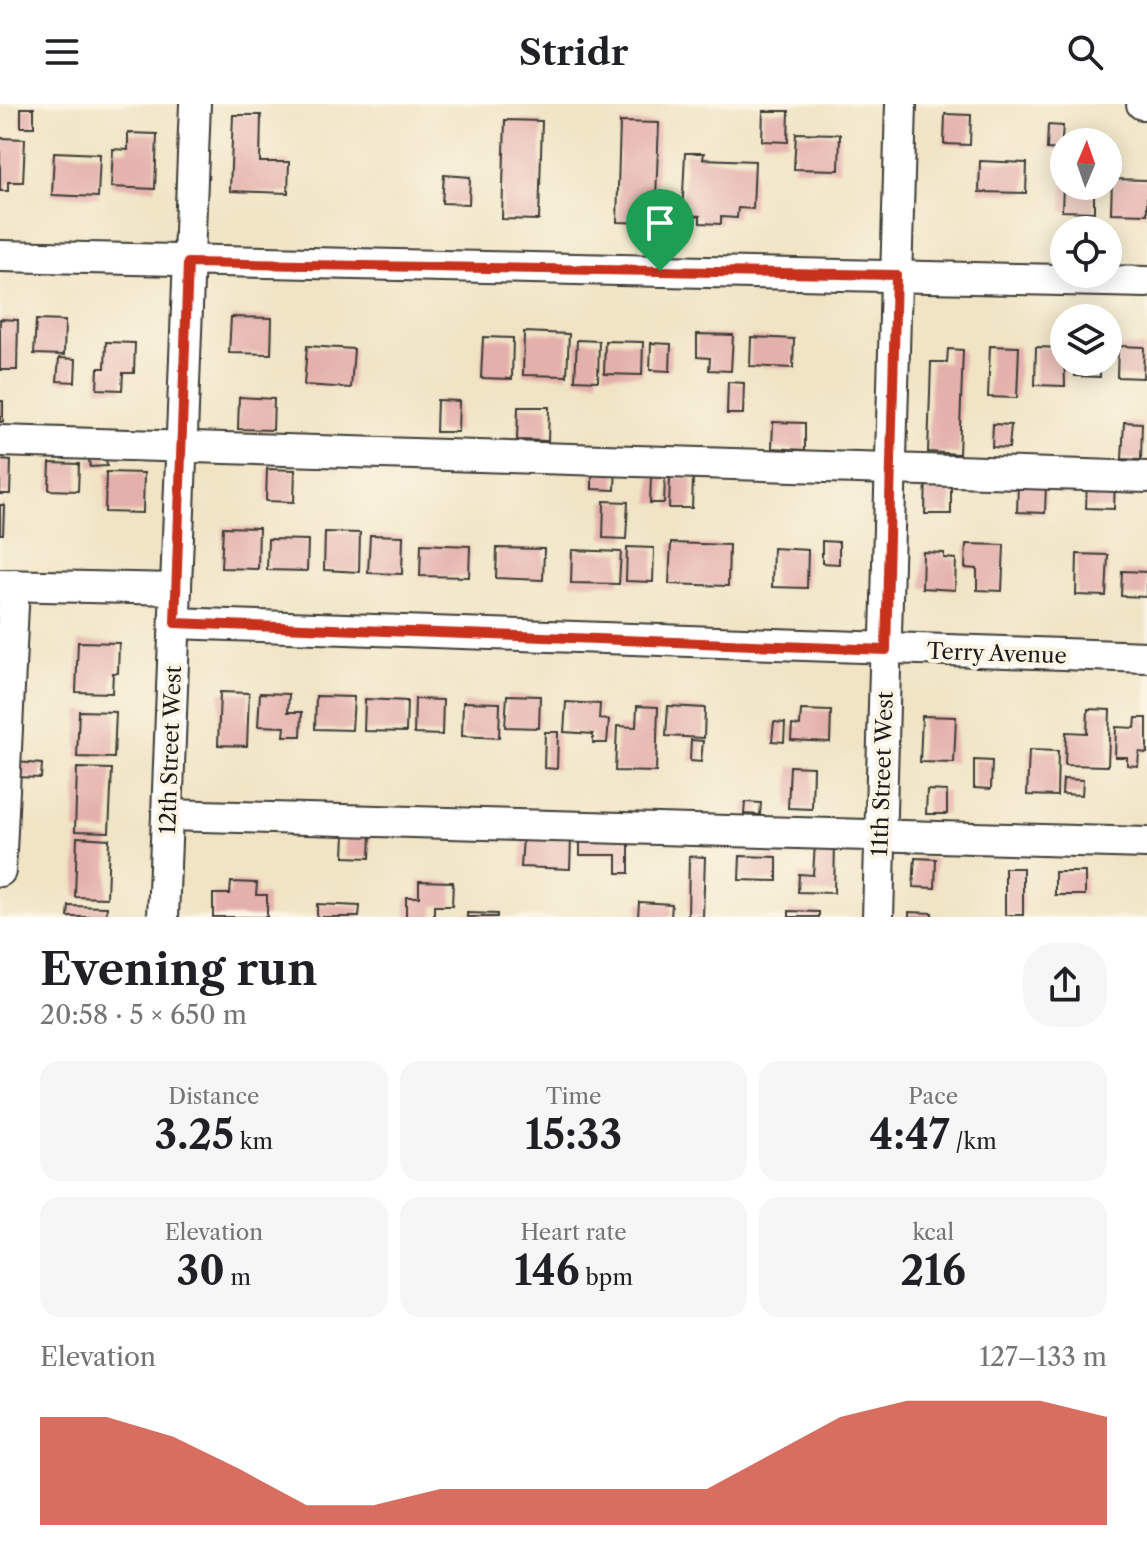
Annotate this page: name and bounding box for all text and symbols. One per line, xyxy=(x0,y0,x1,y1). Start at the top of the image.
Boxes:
icon: menu xyxy=(40,30,84,74)
text: Stridr xyxy=(519,30,628,74)
icon: search xyxy=(1063,30,1107,74)
north arrow xyxy=(1050,128,1122,200)
map controls xyxy=(1050,128,1122,376)
pin xyxy=(626,189,694,271)
icon: arrive xyxy=(638,201,682,245)
button: locate xyxy=(1050,216,1122,288)
button: layers xyxy=(1050,304,1122,376)
street label: Terry Avenue xyxy=(927,638,1067,669)
street label: 12th Street West xyxy=(154,665,187,835)
street label: 11th Street West xyxy=(866,691,899,857)
text: Evening run xyxy=(40,942,317,996)
button: share xyxy=(1023,943,1107,1027)
text: 20:58 · 5 × 650 m xyxy=(40,999,247,1031)
text: Distance xyxy=(168,1083,259,1110)
text: Time xyxy=(546,1083,601,1110)
text: Pace xyxy=(908,1083,958,1110)
text: 3.25 xyxy=(155,1110,234,1159)
text: 15:33 xyxy=(525,1110,622,1159)
text: 4:47 xyxy=(870,1110,950,1159)
text: km xyxy=(234,1128,273,1155)
text: /km xyxy=(950,1128,997,1155)
text: Elevation xyxy=(165,1219,263,1246)
text: Heart rate xyxy=(520,1219,627,1246)
text: kcal xyxy=(912,1219,954,1246)
text: 30 xyxy=(177,1246,225,1295)
text: 146 xyxy=(514,1246,580,1295)
text: 216 xyxy=(900,1246,966,1295)
text: m xyxy=(225,1264,251,1291)
text: bpm xyxy=(580,1264,633,1291)
text: Elevation xyxy=(40,1341,156,1373)
text: 127–133 m xyxy=(979,1341,1107,1373)

